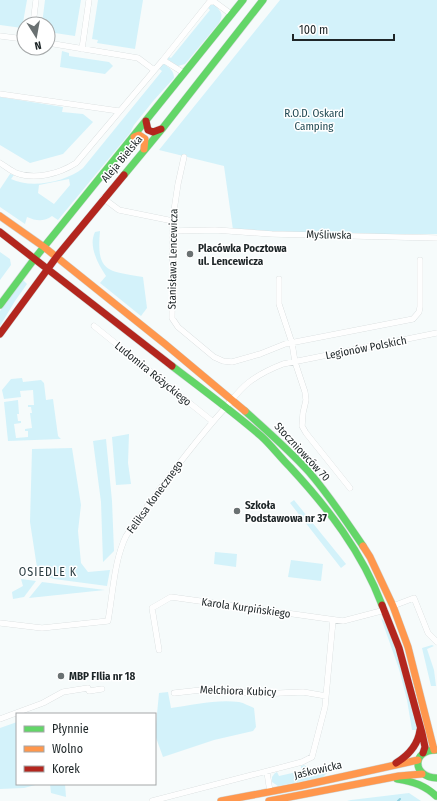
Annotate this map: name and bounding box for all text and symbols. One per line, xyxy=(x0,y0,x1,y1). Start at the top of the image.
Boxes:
north arrow xyxy=(16,16,56,56)
scale bar xyxy=(293,16,394,42)
text: 100 m xyxy=(299,23,328,37)
text: N xyxy=(33,38,42,52)
park label: R.O.D. Oskard Camping xyxy=(284,107,344,133)
street label: Aleja Bielska xyxy=(99,133,145,185)
street label: Stanisława Lencewicza xyxy=(166,208,180,310)
street label: Myśliwska xyxy=(306,228,352,242)
place label: Placówka Pocztowa ul. Lencewicza xyxy=(198,242,287,268)
marker: Placówka Pocztowa ul. Lencewicza xyxy=(185,249,195,259)
street label: Legionów Polskich xyxy=(324,334,408,362)
street label: Ludomira Różyckiego xyxy=(112,339,194,409)
street label: Stoczniowców 70 xyxy=(272,420,333,484)
street label: Feliksa Konecznego xyxy=(124,458,186,536)
place label: Szkoła Podstawowa nr 37 xyxy=(245,499,327,525)
marker: Szkoła Podstawowa nr 37 xyxy=(232,506,242,516)
district label: OSIEDLE K xyxy=(19,565,77,579)
street label: Karola Kurpińskiego xyxy=(201,595,292,621)
place label: MBP FIlia nr 18 xyxy=(69,670,135,683)
marker: MBP FIlia nr 18 xyxy=(56,671,66,681)
street label: Melchiora Kubicy xyxy=(200,683,276,699)
legend xyxy=(16,713,156,785)
text: Płynnie xyxy=(52,722,89,736)
text: Wolno xyxy=(52,742,83,756)
street label: Jaśkowicka xyxy=(293,758,343,782)
text: Korek xyxy=(52,762,80,776)

